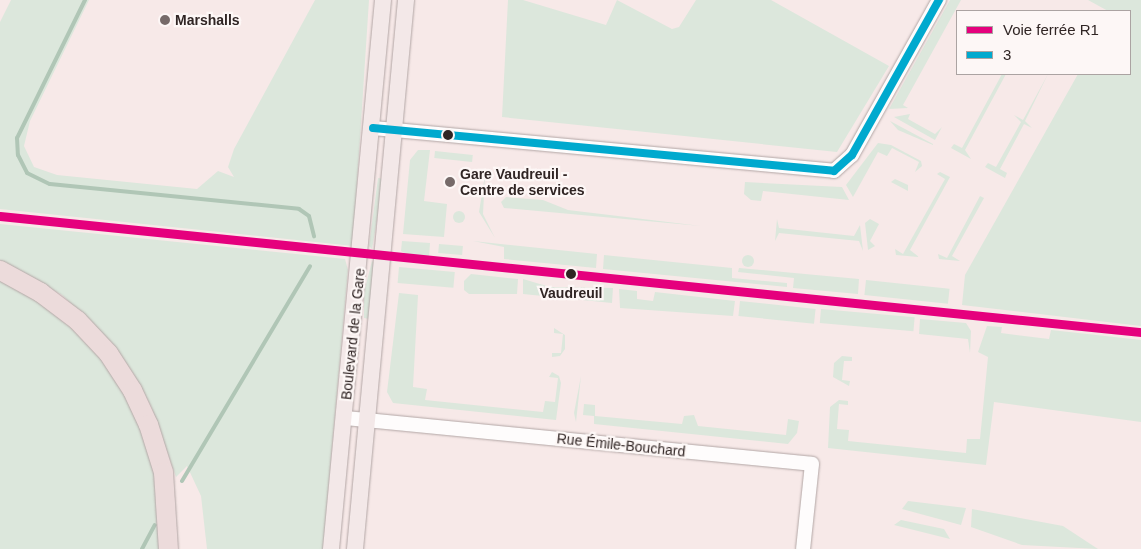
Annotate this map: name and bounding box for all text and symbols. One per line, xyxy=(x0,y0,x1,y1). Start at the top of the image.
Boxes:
legend xyxy=(956,10,1131,75)
place label: Marshalls xyxy=(175,12,240,28)
marker: Marshalls xyxy=(159,14,171,26)
text: Voie ferrée R1 xyxy=(1003,21,1099,38)
text: 3 xyxy=(1003,46,1011,63)
unlabelled marker xyxy=(443,130,453,140)
place label: Gare Vaudreuil - Centre de services xyxy=(460,166,585,198)
marker: Gare Vaudreuil - Centre de services xyxy=(444,176,456,188)
marker: Vaudreuil xyxy=(562,265,580,283)
street label: Boulevard de la Gare xyxy=(338,267,368,401)
place label: Vaudreuil xyxy=(539,285,603,301)
street label: Rue Émile-Bouchard xyxy=(556,430,686,460)

